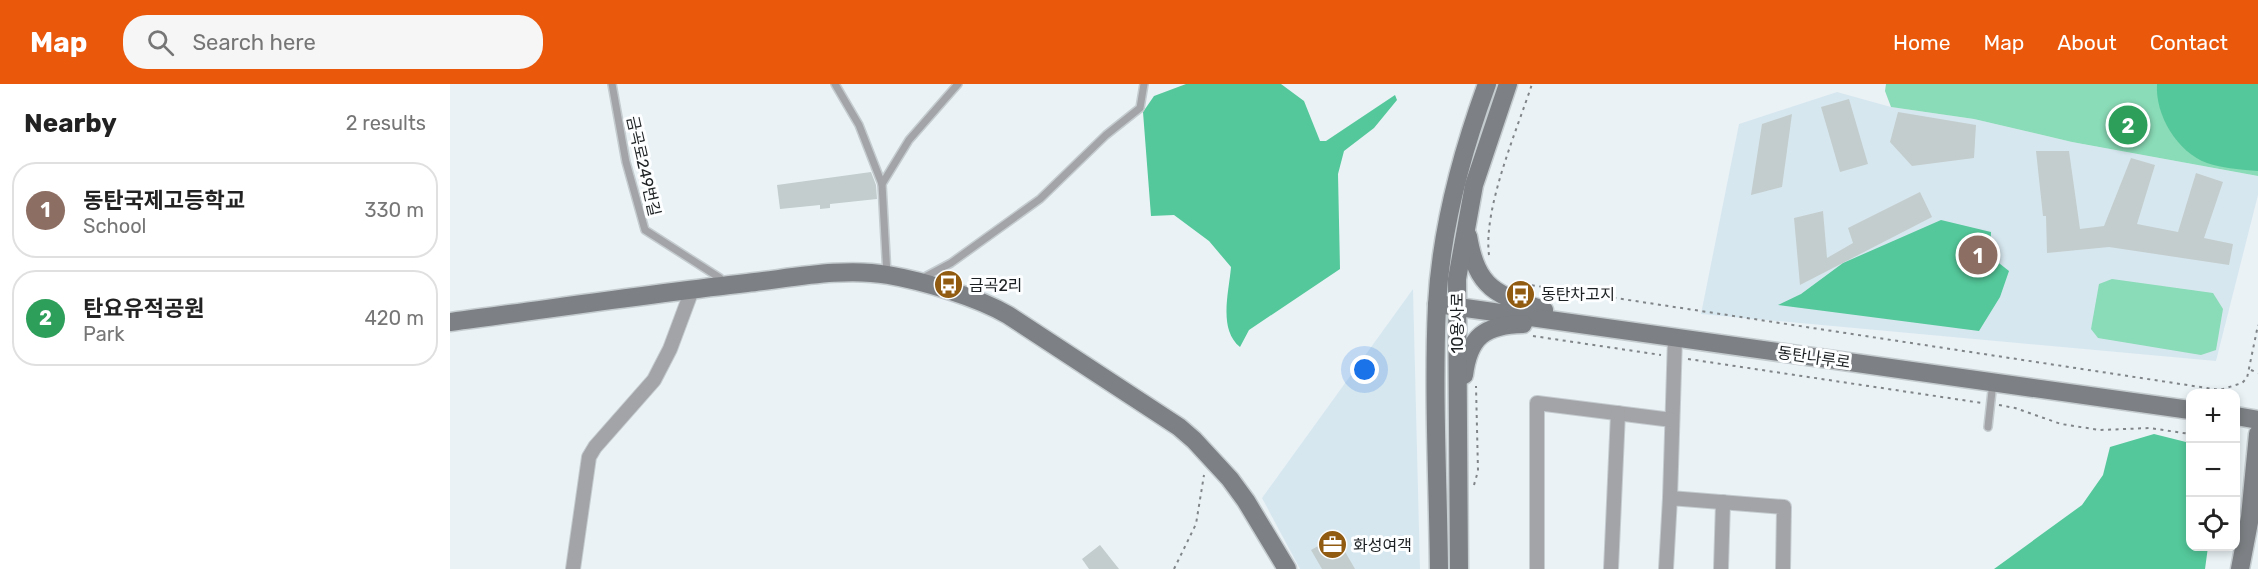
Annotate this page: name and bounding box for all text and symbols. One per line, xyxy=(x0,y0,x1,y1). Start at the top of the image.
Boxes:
search box xyxy=(123,15,543,69)
text: Map xyxy=(30,26,87,59)
icon: search xyxy=(144,26,177,59)
text: Search here xyxy=(192,29,316,56)
text: Home xyxy=(1893,30,1950,55)
text: Map xyxy=(1983,30,2024,55)
text: About xyxy=(2057,30,2117,55)
text: Contact xyxy=(2150,30,2228,55)
pin: 2 xyxy=(2108,102,2148,147)
text: Nearby xyxy=(24,108,117,139)
text: 2 results xyxy=(346,111,426,135)
street label: 금곡로249번길 xyxy=(623,114,664,218)
text: 동탄국제고등학교 xyxy=(83,187,245,214)
text: 1 xyxy=(41,198,50,222)
text: 330 m xyxy=(365,198,424,222)
text: School xyxy=(83,214,146,238)
pin: 1 xyxy=(1958,232,1997,278)
bus stop icon: 금곡2리 xyxy=(932,269,964,301)
place label: 금곡2리 xyxy=(969,276,1023,295)
bus stop icon: 동탄차고지 xyxy=(1504,278,1536,310)
place label: 동탄차고지 xyxy=(1541,285,1615,304)
street label: 10용사로 xyxy=(1448,292,1467,354)
text: 탄요유적공원 xyxy=(83,295,204,322)
text: 2 xyxy=(39,306,52,330)
text: 420 m xyxy=(364,306,424,330)
text: Park xyxy=(83,322,125,346)
street label: 동탄나루로 xyxy=(1776,343,1852,372)
your location xyxy=(1350,355,1379,384)
map controls xyxy=(2186,389,2240,551)
button: + xyxy=(2186,389,2240,443)
button: − xyxy=(2186,443,2240,497)
button: locate xyxy=(2186,497,2240,551)
office icon: 화성여객 xyxy=(1316,529,1348,561)
place label: 화성여객 xyxy=(1353,536,1412,555)

